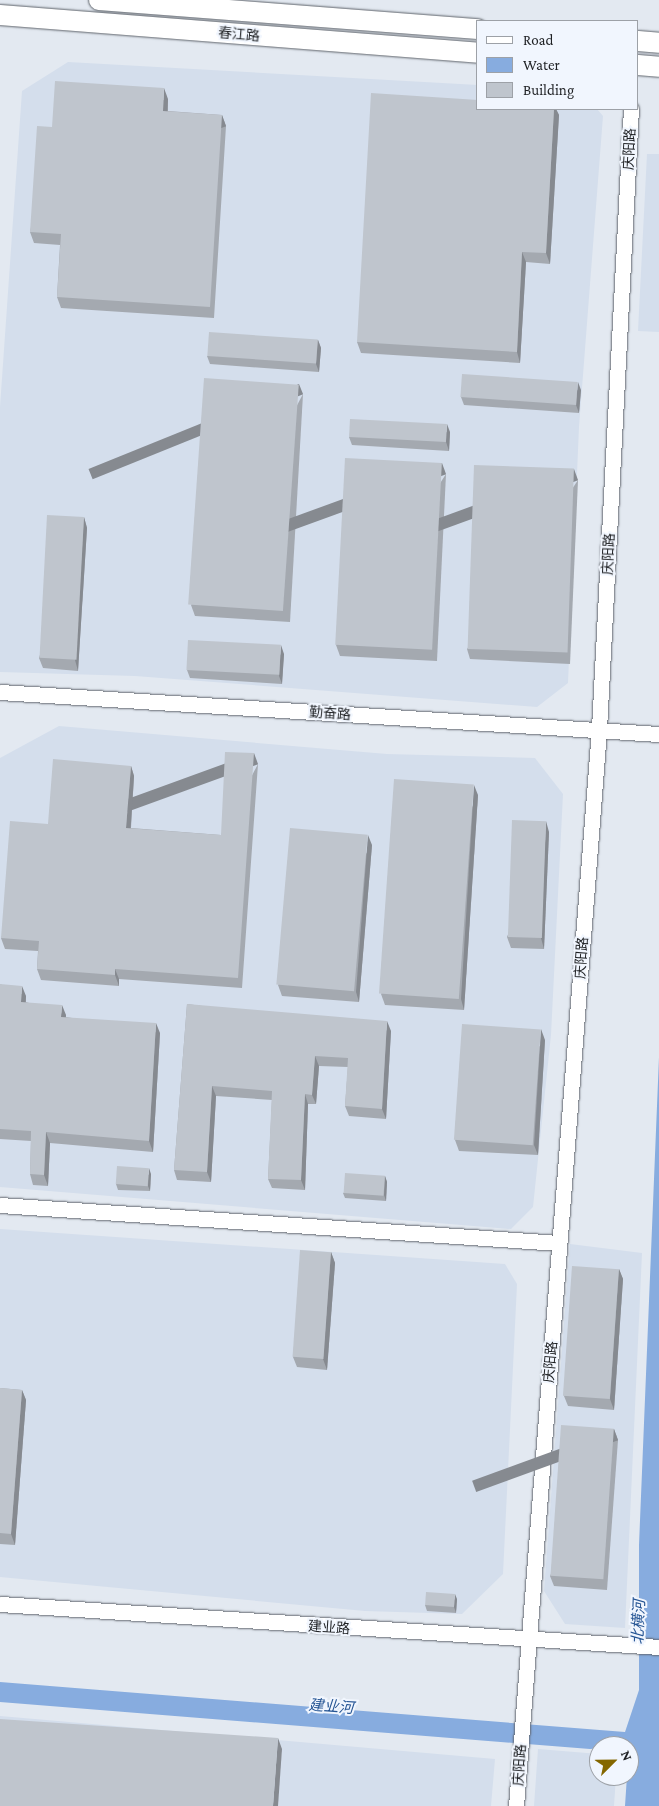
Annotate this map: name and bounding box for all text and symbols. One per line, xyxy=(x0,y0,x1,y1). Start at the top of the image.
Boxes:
legend xyxy=(477,20,639,110)
street label: 春江路 xyxy=(217,24,261,44)
text: Road xyxy=(523,32,553,48)
text: Water xyxy=(523,57,560,73)
text: Building xyxy=(523,82,574,98)
street label: 庆阳路 xyxy=(620,128,638,170)
street label: 庆阳路 xyxy=(599,533,617,575)
street label: 勤奋路 xyxy=(308,703,352,723)
street label: 庆阳路 xyxy=(571,936,591,980)
street label: 庆阳路 xyxy=(540,1340,560,1384)
water label: 北横河 xyxy=(629,1599,649,1645)
street label: 建业路 xyxy=(307,1617,351,1637)
water label: 建业河 xyxy=(308,1696,354,1718)
north arrow xyxy=(589,1736,639,1786)
street label: 庆阳路 xyxy=(509,1743,529,1787)
text: N xyxy=(618,1748,636,1763)

